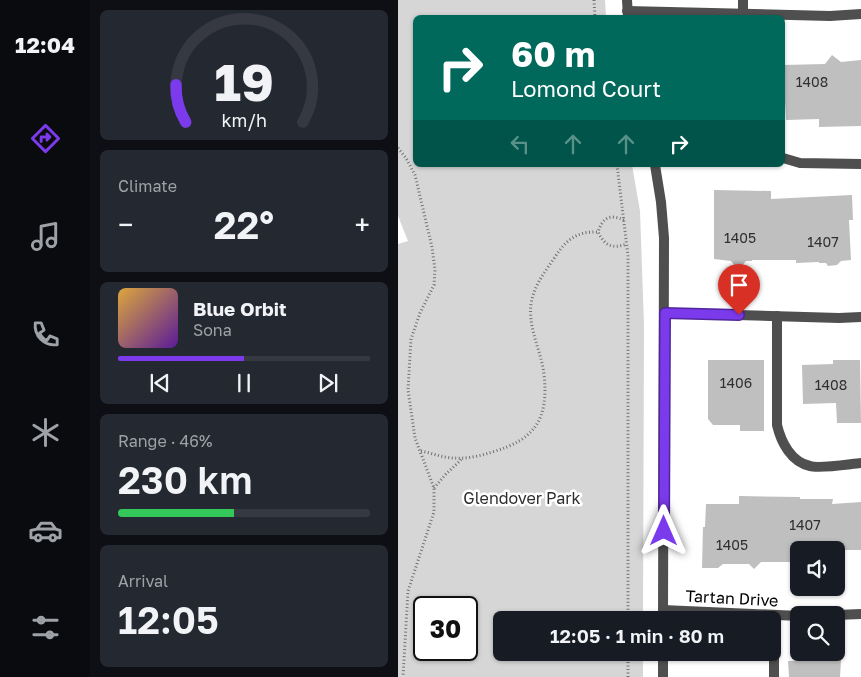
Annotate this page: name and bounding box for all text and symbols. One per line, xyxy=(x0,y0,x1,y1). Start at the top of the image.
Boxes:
text: 12:04 xyxy=(15,31,75,58)
text: 60 m xyxy=(511,33,595,75)
icon: right xyxy=(428,35,493,100)
text: 19 xyxy=(214,50,274,112)
house number: 1408 xyxy=(796,73,828,90)
text: Lomond Court xyxy=(511,75,661,102)
text: km/h xyxy=(221,109,267,131)
icon: directions xyxy=(28,121,63,156)
icon: left xyxy=(506,130,534,158)
icon: ahead xyxy=(559,130,587,158)
icon: ahead xyxy=(612,130,640,158)
icon: right xyxy=(665,130,693,158)
text: Climate xyxy=(118,176,177,196)
text: 22° xyxy=(214,202,274,247)
text: − xyxy=(118,208,133,241)
text: + xyxy=(355,208,370,241)
icon: music xyxy=(28,219,63,254)
house number: 1405 xyxy=(724,229,756,246)
house number: 1407 xyxy=(807,233,839,250)
pin xyxy=(718,264,760,315)
icon: arrive xyxy=(725,271,753,299)
text: Blue Orbit xyxy=(193,297,287,320)
icon: phone xyxy=(28,317,63,352)
text: Sona xyxy=(193,320,232,340)
icon: previous xyxy=(146,369,174,397)
icon: pause xyxy=(230,369,258,397)
icon: next xyxy=(314,369,342,397)
house number: 1406 xyxy=(720,374,752,391)
house number: 1408 xyxy=(815,376,847,393)
icon: climate xyxy=(28,415,63,450)
text: Range · 46% xyxy=(118,431,212,451)
text: 230 km xyxy=(118,457,253,502)
park label: Glendover Park xyxy=(463,488,581,508)
position arrow xyxy=(637,504,689,556)
icon: car xyxy=(28,513,63,548)
house number: 1407 xyxy=(789,516,821,533)
house number: 1405 xyxy=(716,536,748,553)
map controls xyxy=(790,541,845,661)
button: sound xyxy=(790,541,845,596)
text: Arrival xyxy=(118,571,168,591)
street label: Tartan Drive xyxy=(685,586,779,610)
speed limit sign: 30 xyxy=(413,596,478,661)
text: 12:05 xyxy=(118,597,219,642)
button: search xyxy=(790,606,845,661)
icon: filters xyxy=(28,610,63,645)
text: 12:05 · 1 min · 80 m xyxy=(550,624,724,647)

